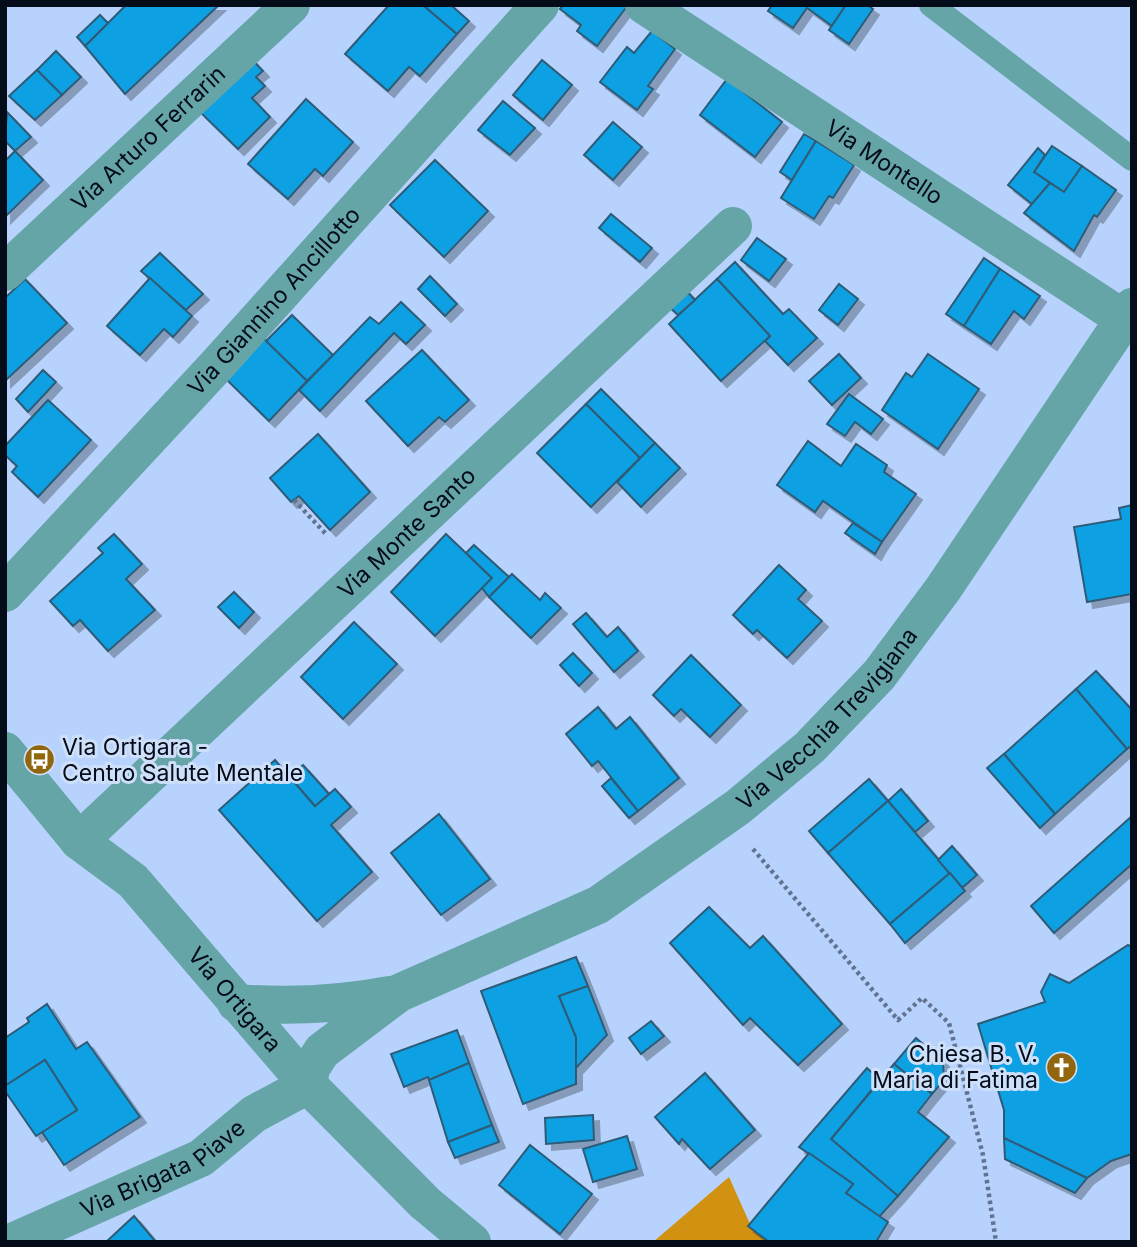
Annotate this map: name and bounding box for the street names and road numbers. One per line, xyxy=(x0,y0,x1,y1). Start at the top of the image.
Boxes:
street label: Via Arturo Ferrarin xyxy=(65,60,231,217)
street label: Via Montello xyxy=(820,114,948,211)
street label: Via Giannino Ancillotto xyxy=(182,201,366,401)
street label: Via Monte Santo xyxy=(332,461,481,604)
street label: Via Vecchia Trevigiana xyxy=(731,622,923,816)
street label: Via Ortigara xyxy=(182,941,287,1058)
street label: Via Brigata Piave xyxy=(76,1113,251,1224)

